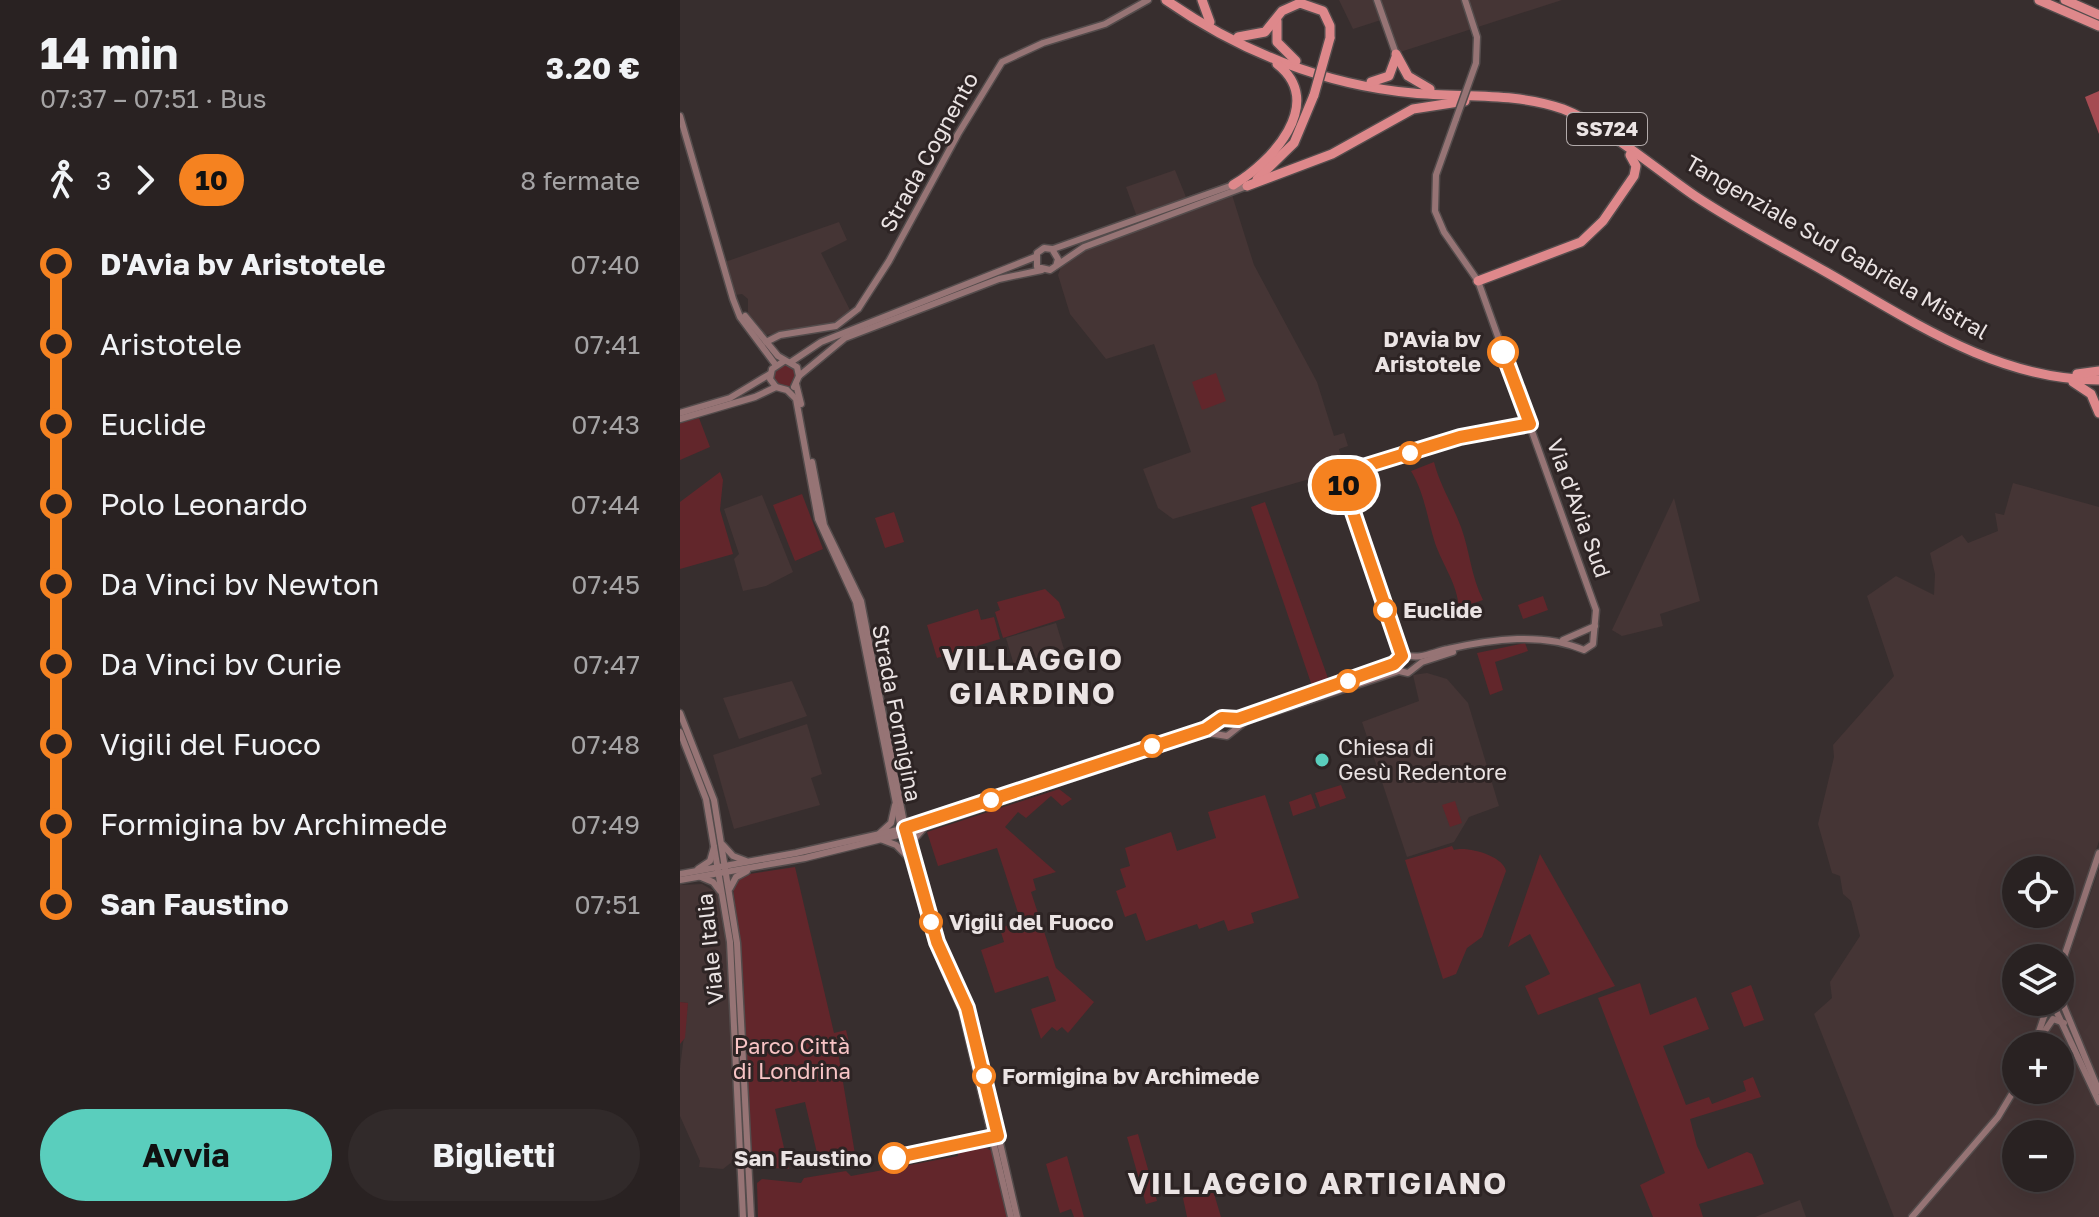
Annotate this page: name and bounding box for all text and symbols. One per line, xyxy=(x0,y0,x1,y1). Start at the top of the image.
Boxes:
text: 14 min xyxy=(40,26,178,79)
text: 3.20 € xyxy=(546,50,640,86)
street label: Strada Cognento xyxy=(874,67,984,236)
text: 07:37 – 07:51 · Bus xyxy=(40,83,267,114)
road number: SS724 xyxy=(1567,113,1647,145)
street label: Tangenziale Sud Gabriela Mistral xyxy=(1681,149,1994,345)
icon: walk xyxy=(40,158,84,202)
icon: forward xyxy=(123,158,167,202)
text: 10 xyxy=(195,163,228,196)
text: 3 xyxy=(96,165,111,196)
text: 8 fermate xyxy=(520,165,640,196)
text: D'Avia bv Aristotele xyxy=(100,246,386,282)
text: 07:40 xyxy=(570,249,640,280)
place label: D'Avia bv Aristotele xyxy=(1375,325,1481,377)
text: Aristotele xyxy=(100,326,242,362)
text: 07:41 xyxy=(574,329,640,360)
marker: D'Avia bv Aristotele xyxy=(1488,337,1518,367)
text: Euclide xyxy=(100,406,206,442)
text: 07:43 xyxy=(571,409,640,440)
street label: Via d'Avia Sud xyxy=(1542,435,1617,581)
unlabelled marker xyxy=(1399,442,1421,464)
line badge: 10 xyxy=(1308,459,1380,511)
text: 10 xyxy=(1328,468,1360,501)
text: Polo Leonardo xyxy=(100,486,308,522)
text: 07:44 xyxy=(571,489,640,520)
text: Da Vinci bv Newton xyxy=(100,566,379,602)
text: 07:45 xyxy=(571,569,640,600)
place label: Euclide xyxy=(1403,596,1482,623)
marker: Euclide xyxy=(1374,599,1396,621)
street label: Strada Formigina xyxy=(867,622,928,804)
district label: VILLAGGIO GIARDINO xyxy=(942,641,1124,711)
text: Da Vinci bv Curie xyxy=(100,646,342,682)
text: 07:47 xyxy=(573,649,640,680)
unlabelled marker xyxy=(1337,670,1359,692)
text: Vigili del Fuoco xyxy=(100,726,321,762)
text: 07:48 xyxy=(571,729,640,760)
place label: Chiesa di Gesù Redentore xyxy=(1338,733,1507,785)
unlabelled marker xyxy=(1141,735,1163,757)
marker: Chiesa di Gesù Redentore xyxy=(1313,751,1331,769)
unlabelled marker xyxy=(980,789,1002,811)
text: Formigina bv Archimede xyxy=(100,806,448,842)
text: 07:49 xyxy=(571,809,640,840)
map controls xyxy=(2002,856,2074,1192)
button: locate xyxy=(2002,856,2074,928)
text: San Faustino xyxy=(100,886,289,922)
text: 07:51 xyxy=(575,889,640,920)
street label: Viale Italia xyxy=(690,892,729,1006)
place label: Vigili del Fuoco xyxy=(949,908,1114,935)
marker: Vigili del Fuoco xyxy=(920,911,942,933)
button: layers xyxy=(2002,944,2074,1016)
park label: Parco Città di Londrina xyxy=(733,1032,851,1084)
button: + xyxy=(2002,1032,2074,1104)
place label: Formigina bv Archimede xyxy=(1002,1062,1259,1089)
marker: Formigina bv Archimede xyxy=(973,1065,995,1087)
button: Avvia xyxy=(40,1109,332,1201)
button: Biglietti xyxy=(348,1109,640,1201)
button: − xyxy=(2002,1120,2074,1192)
marker: San Faustino xyxy=(879,1143,909,1173)
place label: San Faustino xyxy=(734,1144,872,1171)
district label: VILLAGGIO ARTIGIANO xyxy=(1128,1165,1508,1201)

